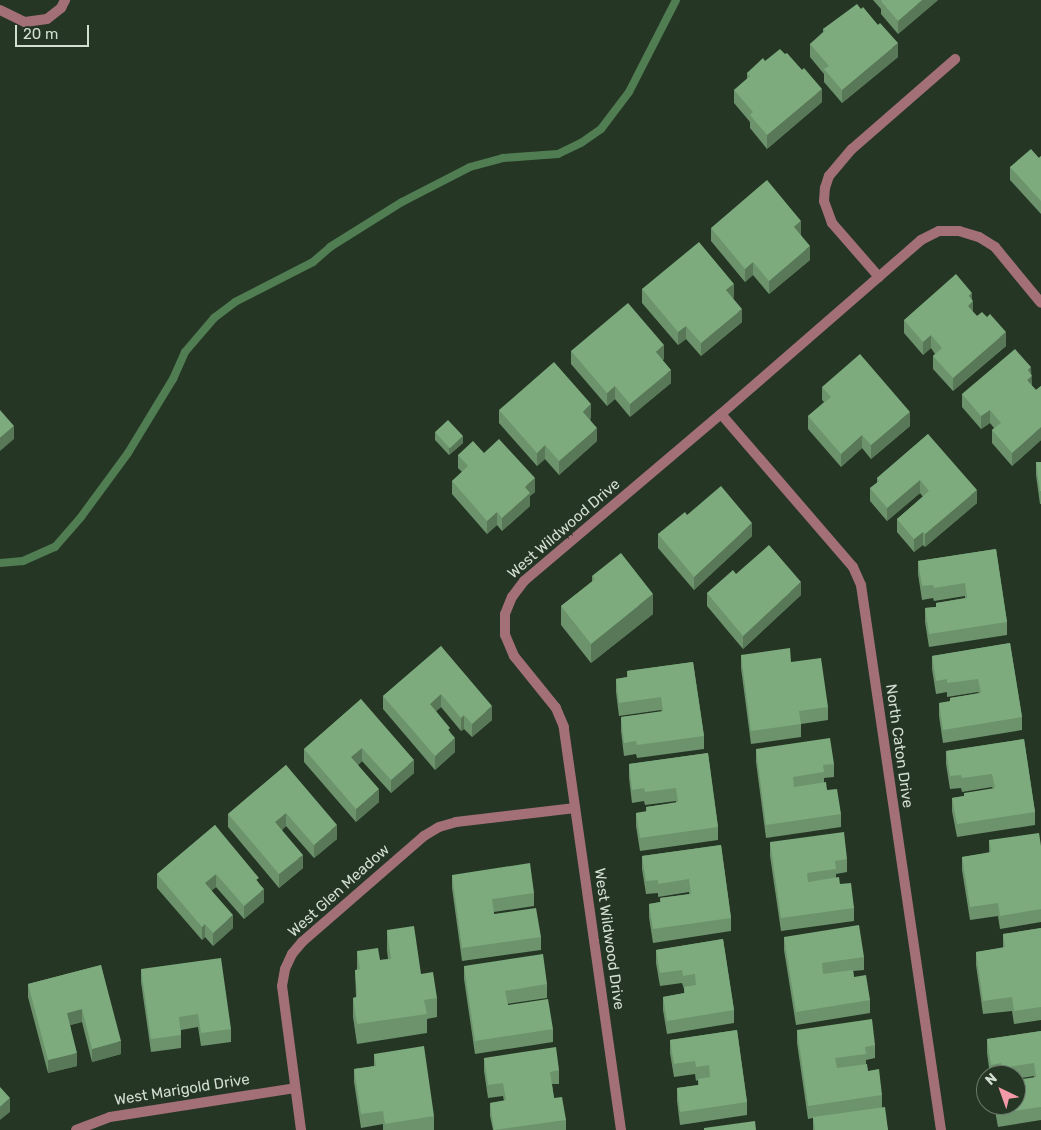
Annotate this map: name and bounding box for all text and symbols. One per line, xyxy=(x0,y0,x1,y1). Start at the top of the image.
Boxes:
scale bar xyxy=(18,15,91,47)
text: 20 m xyxy=(23,25,58,43)
street label: West Wildwood Drive xyxy=(504,475,624,583)
street label: North Caton Drive xyxy=(881,683,917,809)
street label: West Glen Meadow xyxy=(285,841,393,941)
street label: West Wildwood Drive xyxy=(590,867,628,1011)
north arrow xyxy=(976,1065,1026,1115)
street label: West Marigold Drive xyxy=(113,1070,251,1110)
text: N xyxy=(982,1070,1001,1089)

